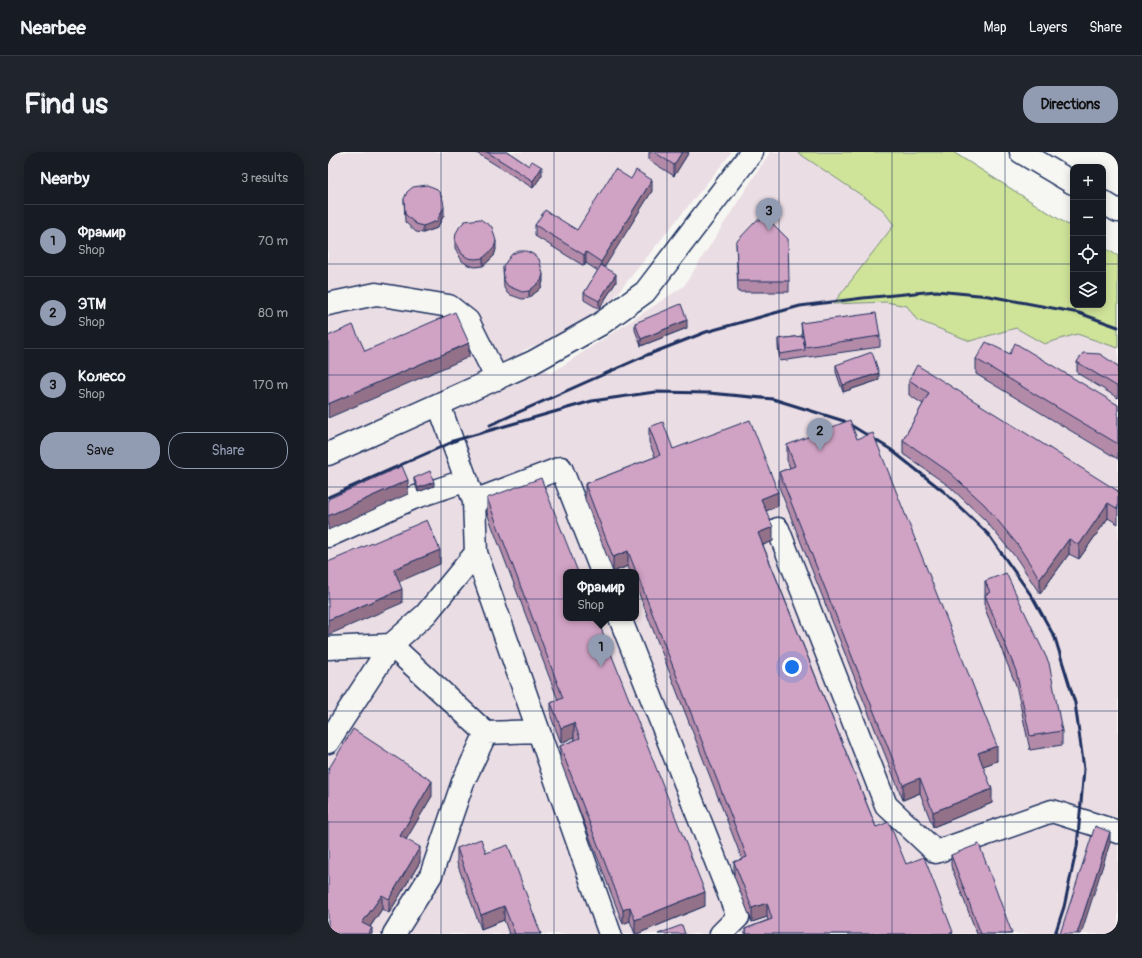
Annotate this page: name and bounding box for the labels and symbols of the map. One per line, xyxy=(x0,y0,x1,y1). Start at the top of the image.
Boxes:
pin: 3 xyxy=(756,198,782,231)
pin: 2 xyxy=(807,418,833,451)
pin: 1 xyxy=(588,634,614,667)
your location xyxy=(782,657,802,677)

